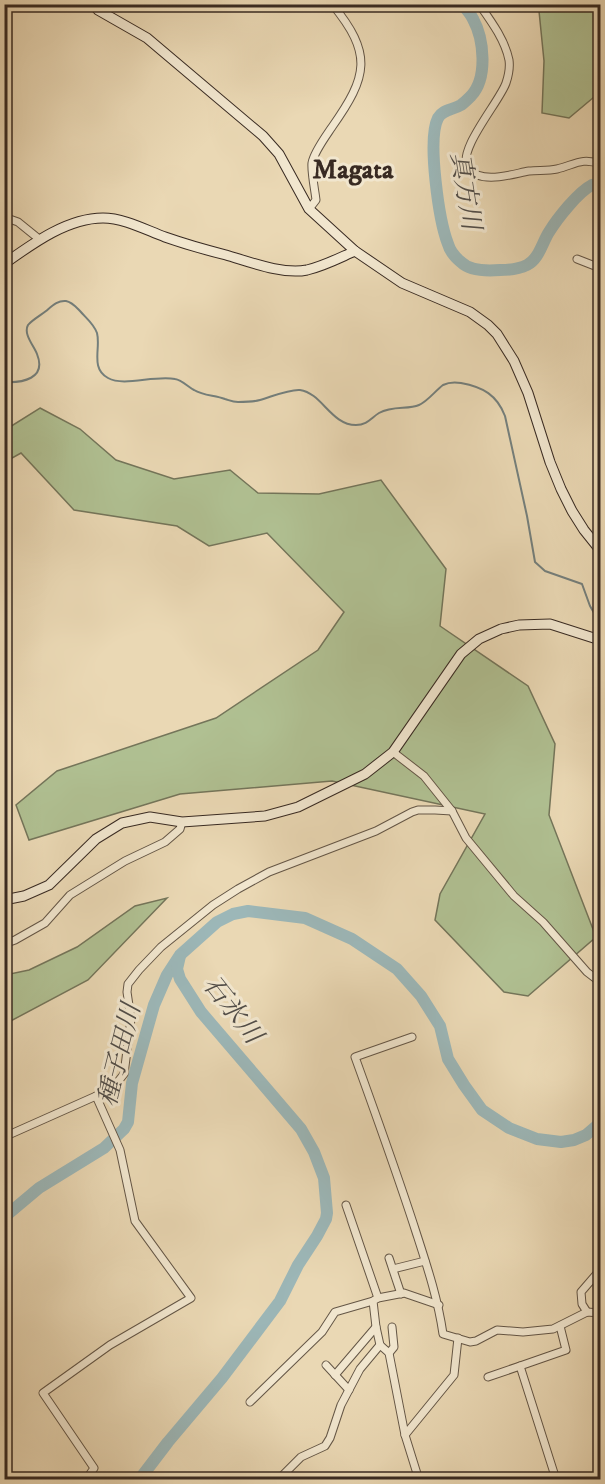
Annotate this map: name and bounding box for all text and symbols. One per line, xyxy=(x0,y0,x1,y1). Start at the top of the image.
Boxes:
water label: 真方川 xyxy=(443,150,488,235)
district label: Magata xyxy=(313,153,394,187)
water label: 石氷川 xyxy=(195,969,271,1053)
water label: 種子田川 xyxy=(91,998,149,1109)

